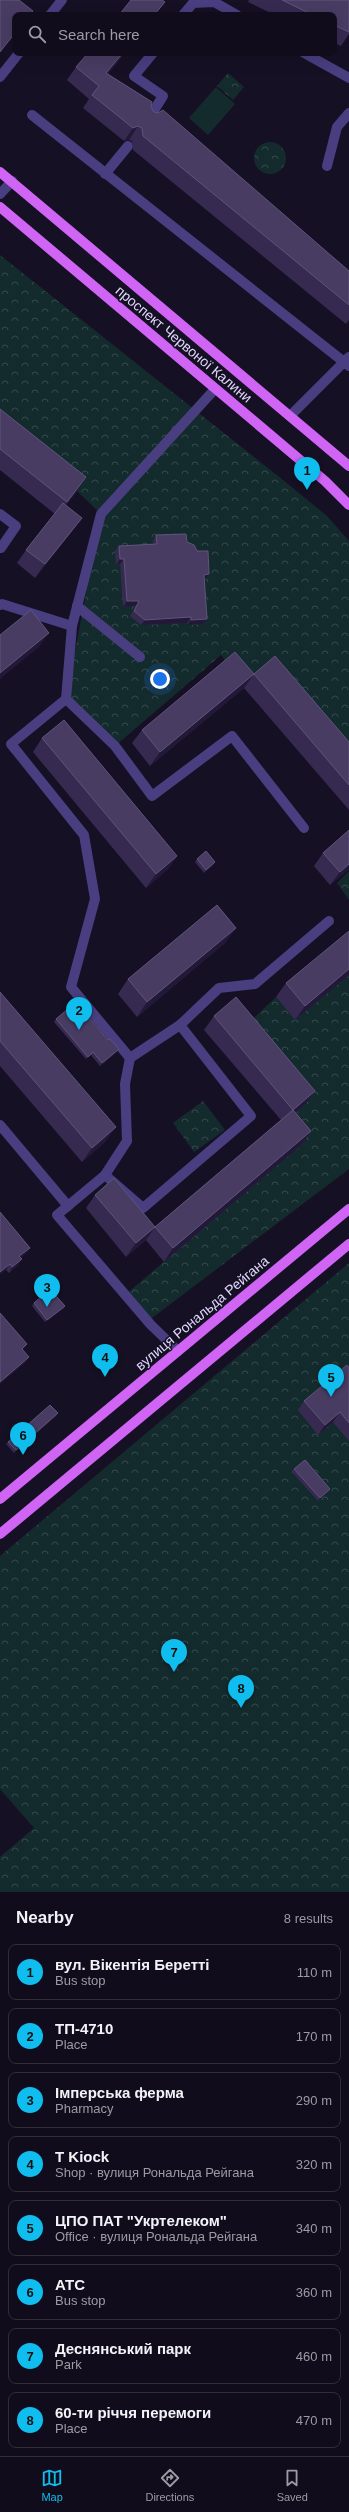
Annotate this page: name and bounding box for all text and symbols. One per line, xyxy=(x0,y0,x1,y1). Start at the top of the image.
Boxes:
search box xyxy=(12,12,337,56)
icon: search xyxy=(26,23,48,45)
text: Search here xyxy=(58,26,140,43)
street label: проспект Червоної Калини xyxy=(113,282,255,406)
pin: 1 xyxy=(294,457,320,490)
your location xyxy=(150,669,170,689)
pin: 2 xyxy=(66,997,92,1030)
street label: вулиця Рональда Рейгана xyxy=(132,1252,272,1373)
pin: 3 xyxy=(34,1274,60,1307)
pin: 4 xyxy=(92,1344,118,1377)
pin: 5 xyxy=(318,1364,344,1397)
pin: 6 xyxy=(10,1422,36,1455)
pin: 7 xyxy=(161,1639,187,1672)
pin: 8 xyxy=(228,1675,254,1708)
text: Nearby xyxy=(16,1908,74,1927)
text: 8 results xyxy=(284,1911,333,1926)
text: вул. Вікентія Беретті xyxy=(55,1956,210,1973)
text: 1 xyxy=(26,1965,34,1980)
text: 110 m xyxy=(297,1965,332,1980)
text: Bus stop xyxy=(55,1973,106,1988)
text: ТП-4710 xyxy=(55,2020,113,2037)
text: 2 xyxy=(26,2029,34,2044)
text: 170 m xyxy=(296,2029,332,2044)
text: Place xyxy=(55,2037,88,2052)
text: Імперська ферма xyxy=(55,2084,184,2101)
text: 3 xyxy=(26,2093,34,2108)
text: 290 m xyxy=(296,2093,332,2108)
text: Pharmacy xyxy=(55,2101,114,2116)
text: T Kiock xyxy=(55,2148,109,2165)
text: 4 xyxy=(26,2157,34,2172)
text: 320 m xyxy=(296,2157,332,2172)
text: Shop · вулиця Рональда Рейгана xyxy=(55,2165,254,2180)
text: ЦПО ПАТ "Укртелеком" xyxy=(55,2212,227,2229)
text: 5 xyxy=(26,2221,34,2236)
text: 340 m xyxy=(296,2221,332,2236)
text: Office · вулиця Рональда Рейгана xyxy=(55,2229,257,2244)
text: АТС xyxy=(55,2276,85,2293)
text: 6 xyxy=(26,2285,34,2300)
text: 360 m xyxy=(296,2285,332,2300)
text: Bus stop xyxy=(55,2293,106,2308)
text: Деснянський парк xyxy=(55,2340,191,2357)
text: 7 xyxy=(26,2349,34,2364)
text: 460 m xyxy=(296,2349,332,2364)
text: Park xyxy=(55,2357,82,2372)
text: 60-ти річчя перемоги xyxy=(55,2404,211,2421)
text: 8 xyxy=(26,2413,34,2428)
text: 470 m xyxy=(296,2413,332,2428)
text: Place xyxy=(55,2421,88,2436)
tab: Map xyxy=(41,2467,63,2503)
tab: Directions xyxy=(145,2467,194,2503)
tab: Saved xyxy=(277,2467,308,2503)

